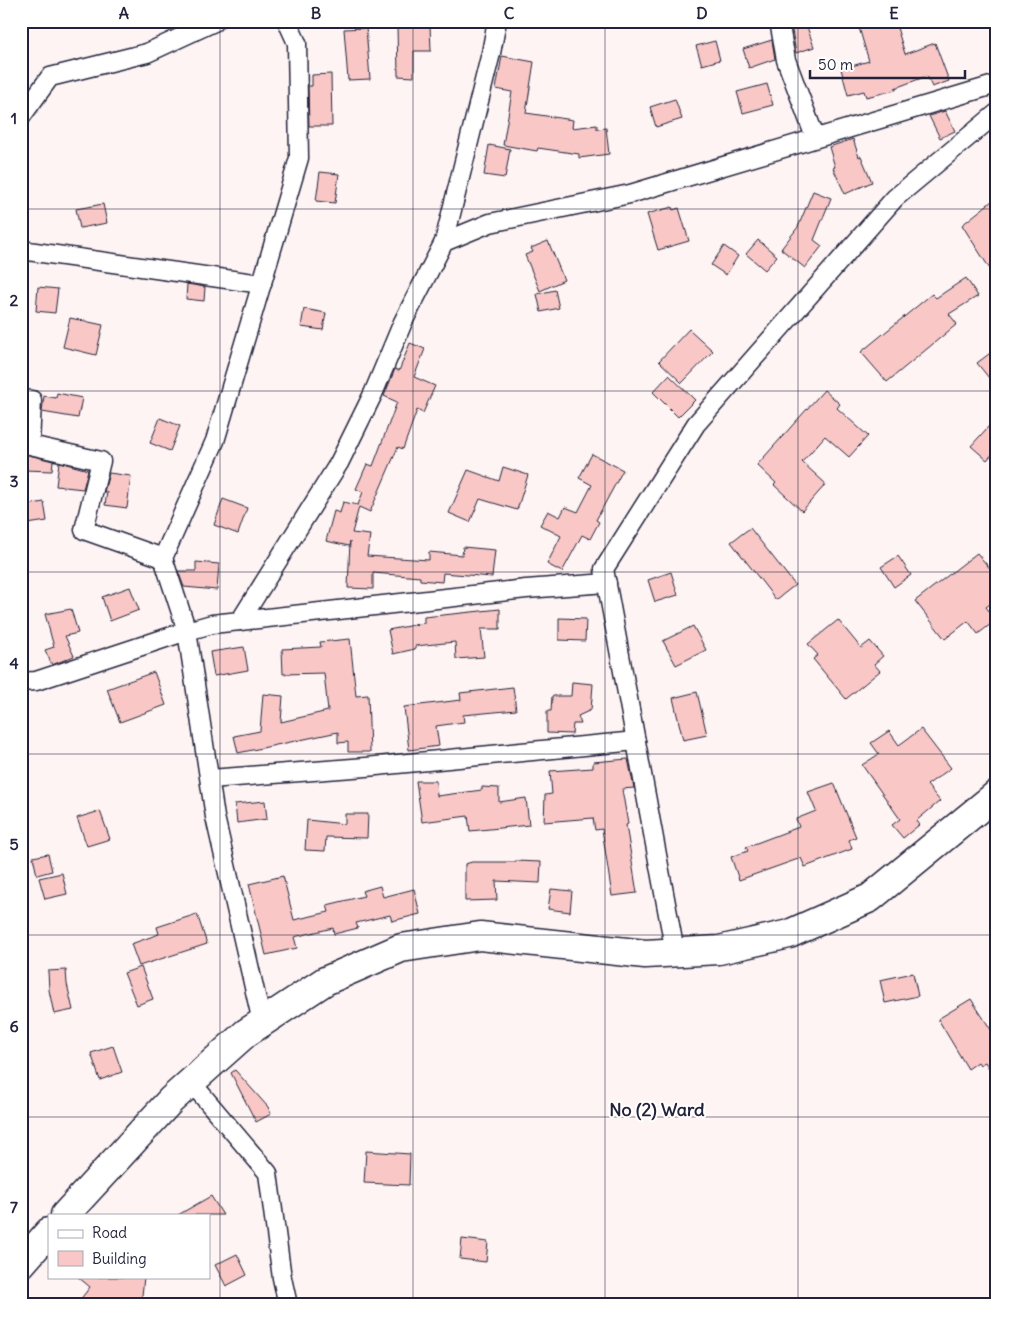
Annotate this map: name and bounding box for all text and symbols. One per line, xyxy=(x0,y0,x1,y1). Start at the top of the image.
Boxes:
text: A xyxy=(119,3,129,23)
text: B xyxy=(311,3,322,23)
text: C xyxy=(504,3,515,23)
text: D xyxy=(696,3,708,23)
text: E xyxy=(889,3,899,23)
scale bar xyxy=(810,48,966,80)
text: 50 m xyxy=(818,55,853,74)
text: 1 xyxy=(11,108,17,128)
text: 2 xyxy=(10,290,19,310)
text: 3 xyxy=(9,471,19,491)
text: 4 xyxy=(9,653,19,673)
text: 5 xyxy=(9,834,19,854)
text: 6 xyxy=(9,1016,19,1036)
district label: No (2) Ward xyxy=(609,1098,705,1121)
text: 7 xyxy=(10,1197,18,1217)
legend xyxy=(48,1214,210,1278)
text: Road xyxy=(92,1223,127,1242)
text: Building xyxy=(92,1249,147,1268)

